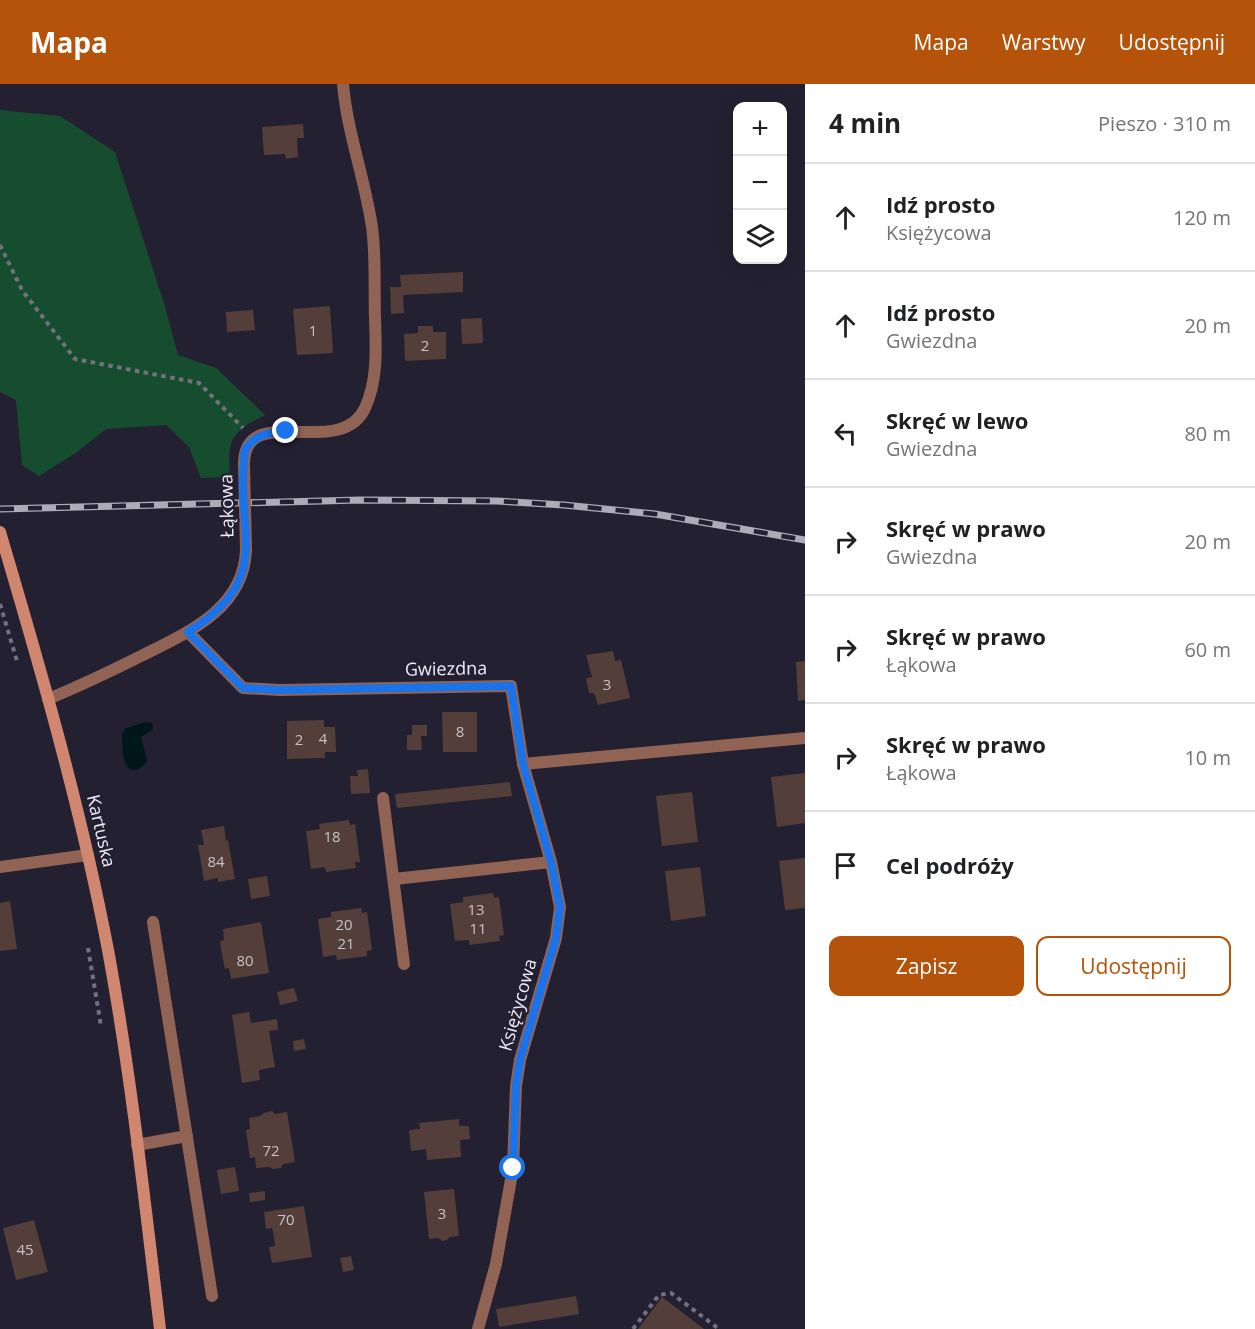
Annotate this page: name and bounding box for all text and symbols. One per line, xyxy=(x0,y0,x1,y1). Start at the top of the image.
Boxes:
text: Mapa xyxy=(30,23,108,61)
text: Mapa xyxy=(914,28,969,56)
text: Warstwy xyxy=(1002,28,1086,56)
text: Udostępnij xyxy=(1119,28,1225,56)
map controls xyxy=(733,102,787,264)
button: + xyxy=(733,102,787,156)
text: 4 min xyxy=(829,105,901,141)
text: Pieszo · 310 m xyxy=(1098,110,1231,137)
button: − xyxy=(733,156,787,210)
text: Idź prosto xyxy=(886,189,995,219)
icon: ahead xyxy=(829,201,862,234)
text: 120 m xyxy=(1173,204,1231,231)
button: layers xyxy=(733,210,787,264)
text: Księżycowa xyxy=(886,219,992,246)
text: Idź prosto xyxy=(886,297,995,327)
icon: ahead xyxy=(829,309,862,342)
text: 20 m xyxy=(1184,312,1231,339)
house number: 1 xyxy=(309,320,317,340)
text: Gwiezdna xyxy=(886,327,977,354)
house number: 2 xyxy=(421,335,429,355)
text: Skręć w lewo xyxy=(886,405,1028,435)
route end xyxy=(272,417,298,443)
icon: left xyxy=(829,417,862,450)
text: 80 m xyxy=(1184,420,1231,447)
text: Gwiezdna xyxy=(886,435,977,462)
street label: Łąkowa xyxy=(213,474,239,538)
text: Skręć w prawo xyxy=(886,513,1046,543)
icon: right xyxy=(829,525,862,558)
text: 20 m xyxy=(1184,528,1231,555)
text: Gwiezdna xyxy=(886,543,977,570)
text: Skręć w prawo xyxy=(886,621,1046,651)
icon: right xyxy=(829,633,862,666)
text: 60 m xyxy=(1184,636,1231,663)
text: Łąkowa xyxy=(886,651,957,678)
street label: Gwiezdna xyxy=(405,655,487,681)
house number: 3 xyxy=(603,674,611,694)
house number: 8 xyxy=(456,721,464,741)
house number: 4 xyxy=(319,728,328,748)
house number: 2 xyxy=(295,729,303,749)
text: Skręć w prawo xyxy=(886,729,1046,759)
icon: right xyxy=(829,741,862,774)
text: 10 m xyxy=(1184,744,1231,771)
text: Łąkowa xyxy=(886,759,957,786)
street label: Kartuska xyxy=(82,792,122,869)
house number: 18 xyxy=(323,826,341,846)
icon: arrive xyxy=(829,849,862,882)
text: Cel podróży xyxy=(886,850,1014,880)
house number: 84 xyxy=(207,851,225,871)
house number: 13 xyxy=(467,899,485,919)
house number: 20 xyxy=(335,914,353,934)
house number: 11 xyxy=(469,918,487,938)
house number: 21 xyxy=(337,933,355,953)
button: Zapisz xyxy=(829,936,1024,996)
button: Udostępnij xyxy=(1036,936,1231,996)
house number: 80 xyxy=(236,950,254,970)
street label: Księżycowa xyxy=(492,956,542,1054)
house number: 72 xyxy=(262,1140,280,1160)
route start xyxy=(499,1154,525,1180)
house number: 3 xyxy=(438,1203,446,1223)
house number: 70 xyxy=(277,1209,295,1229)
house number: 45 xyxy=(16,1239,34,1259)

